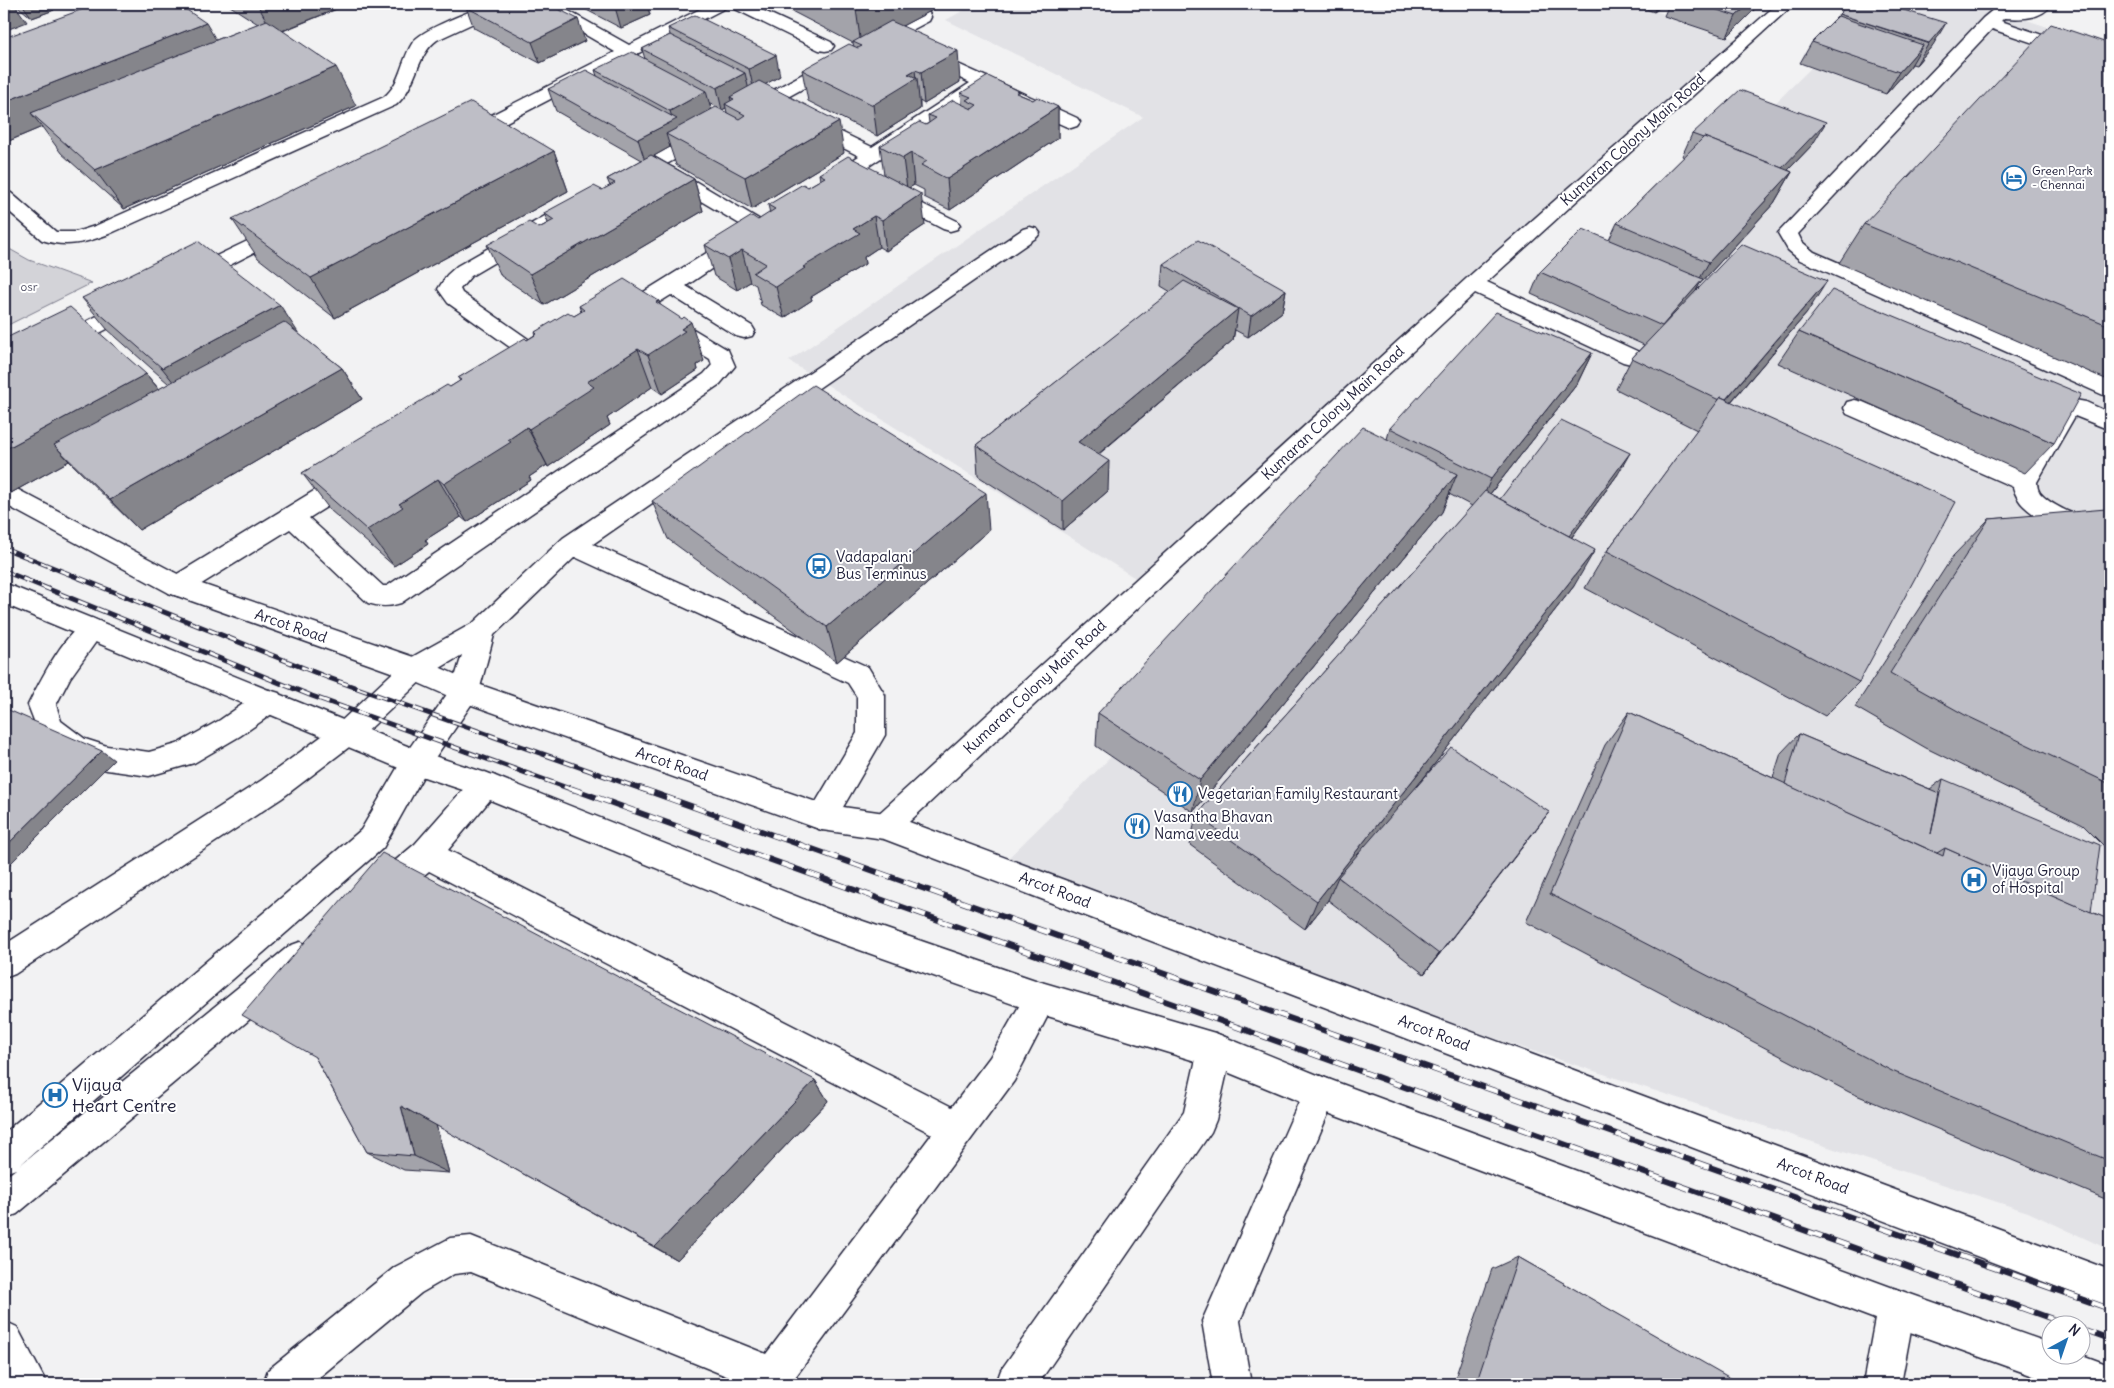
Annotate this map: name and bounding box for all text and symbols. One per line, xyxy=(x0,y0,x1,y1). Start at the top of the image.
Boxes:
street label: Kumaran Colony Main Road xyxy=(1556,69,1709,210)
place label: Green Park - Chennai xyxy=(2032,163,2093,192)
hotel icon: Green Park - Chennai xyxy=(2001,165,2027,191)
park label: osr xyxy=(20,279,38,294)
street label: Kumaran Colony Main Road xyxy=(1257,341,1408,484)
place label: Vadapalani Bus Terminus xyxy=(836,547,927,583)
bus stop icon: Vadapalani Bus Terminus xyxy=(806,553,832,579)
street label: Arcot Road xyxy=(252,604,330,647)
street label: Kumaran Colony Main Road xyxy=(959,615,1110,758)
street label: Arcot Road xyxy=(633,742,711,785)
restaurant icon: Vegetarian Family Restaurant xyxy=(1167,781,1193,807)
place label: Vegetarian Family Restaurant xyxy=(1198,784,1398,803)
place label: Vasantha Bhavan Nama veedu xyxy=(1154,807,1273,843)
restaurant icon: Vasantha Bhavan Nama veedu xyxy=(1124,813,1150,839)
place label: Vijaya Group of Hospital xyxy=(1992,861,2080,897)
street label: Arcot Road xyxy=(1017,867,1094,912)
hospital icon: Vijaya Group of Hospital xyxy=(1961,867,1987,893)
street label: Arcot Road xyxy=(1396,1010,1473,1055)
place label: Vijaya Heart Centre xyxy=(72,1073,176,1117)
hospital icon: Vijaya Heart Centre xyxy=(42,1082,68,1108)
street label: Arcot Road xyxy=(1775,1153,1852,1198)
north arrow xyxy=(2042,1316,2092,1366)
text: N xyxy=(2065,1320,2084,1340)

